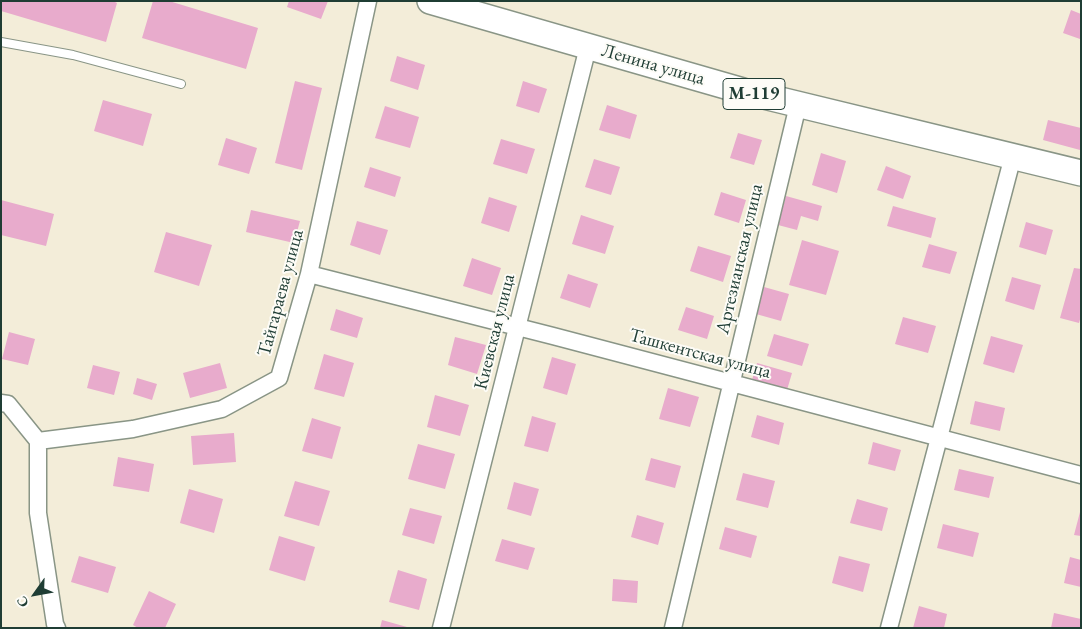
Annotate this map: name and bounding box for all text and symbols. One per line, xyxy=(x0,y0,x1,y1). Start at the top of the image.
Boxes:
street label: Ленина улица xyxy=(599,39,707,91)
road number: М-119 xyxy=(723,78,785,110)
street label: Артезианская улица xyxy=(712,182,768,336)
street label: Тайгараева улица xyxy=(253,227,309,359)
street label: Киевская улица xyxy=(470,272,520,392)
street label: Ташкентская улица xyxy=(627,324,773,384)
north arrow xyxy=(10,569,60,619)
text: С xyxy=(12,593,33,611)

